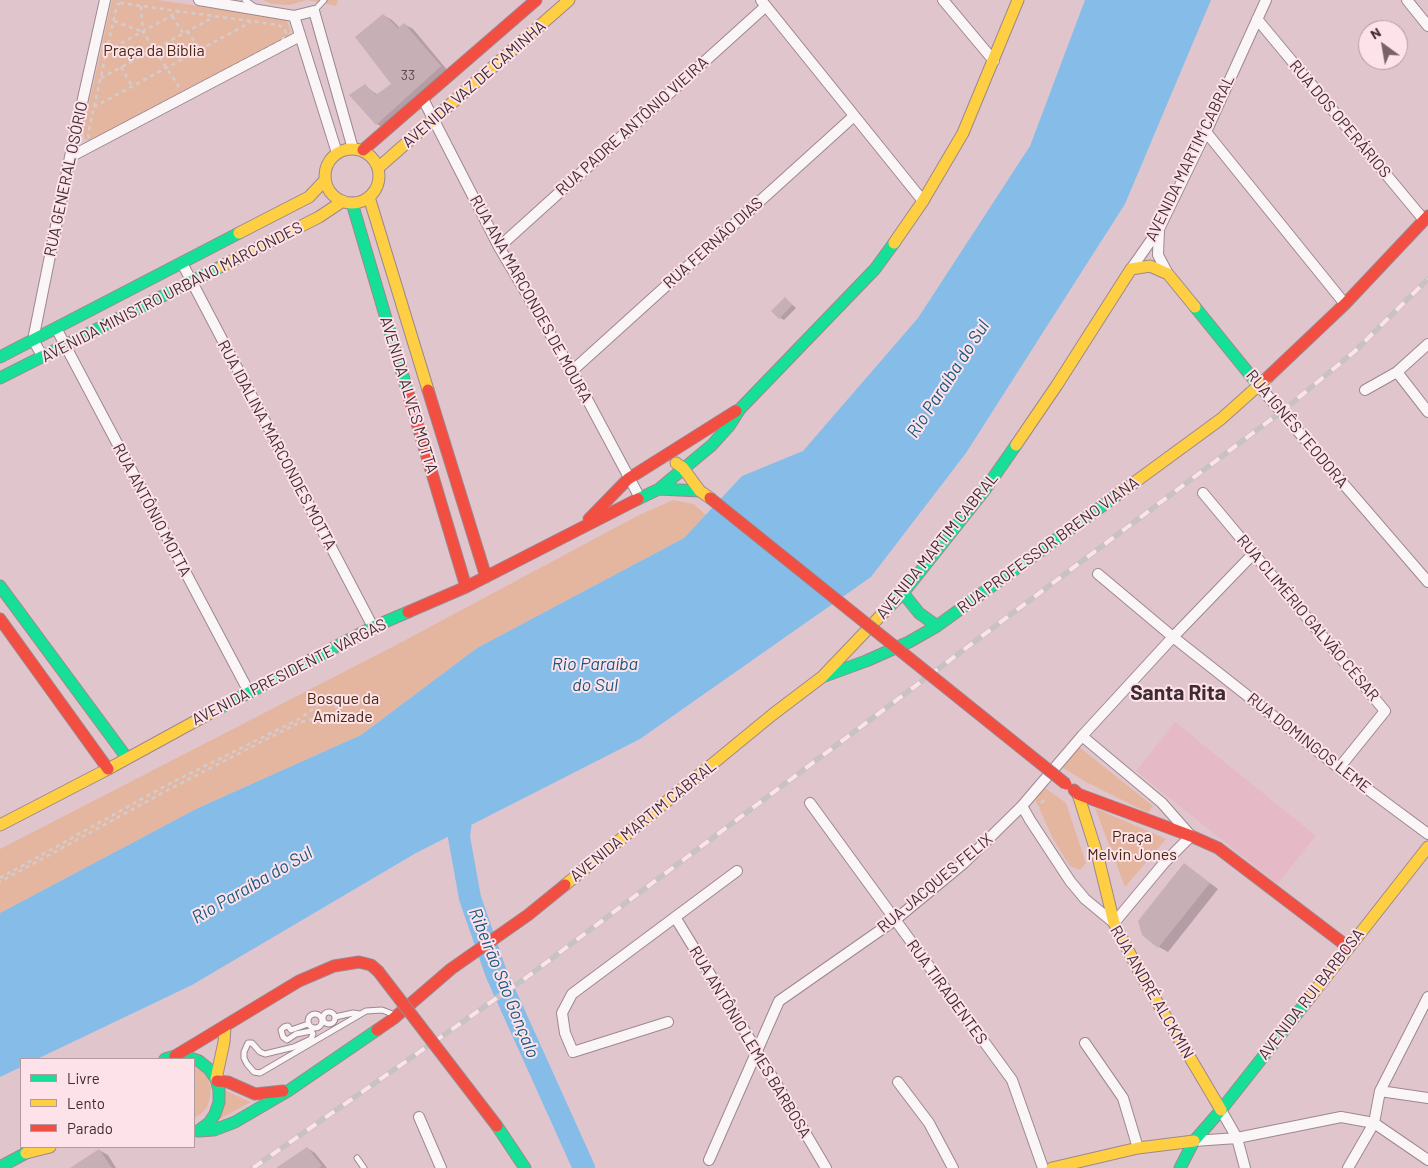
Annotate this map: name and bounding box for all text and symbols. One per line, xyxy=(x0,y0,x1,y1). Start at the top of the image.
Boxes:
street label: AVENIDA VAZ DE CAMINHA xyxy=(398,16,550,152)
north arrow xyxy=(1358,20,1408,70)
text: N xyxy=(1367,23,1384,42)
park label: Praça da Bíblia xyxy=(103,41,205,61)
street label: RUA PADRE ANTÔNIO VIEIRA xyxy=(552,52,712,200)
street label: RUA DOS OPERÁRIOS xyxy=(1285,56,1395,182)
house number: 33 xyxy=(401,67,415,83)
street label: AVENIDA MARTIM CABRAL xyxy=(1141,72,1239,244)
street label: RUA GENERAL OSÓRIO xyxy=(40,100,92,258)
street label: RUA ANA MARCONDES DE MOURA xyxy=(466,192,596,406)
street label: RUA FERNÃO DIAS xyxy=(659,193,767,293)
street label: AVENIDA MINISTRO URBANO MARCONDES xyxy=(38,218,306,366)
street label: AVENIDA ALVES MOTTA xyxy=(376,314,442,476)
water label: Rio Paraíba do Sul xyxy=(902,316,994,442)
street label: RUA IDALINA MARCONDES MOTTA xyxy=(213,337,341,553)
street label: RUA IGNÊS TEODORA xyxy=(1242,366,1352,492)
street label: RUA ANTÔNIO MOTTA xyxy=(109,440,195,580)
street label: AVENIDA MARTIM CABRAL xyxy=(872,469,1002,623)
street label: RUA PROFESSOR BRENO VIANA xyxy=(953,473,1143,617)
street label: RUA CLIMÉRIO GALVÃO CÉSAR xyxy=(1233,531,1383,705)
street label: AVENIDA PRESIDENTE VARGAS xyxy=(189,614,389,730)
water label: Rio Paraíba do Sul xyxy=(552,653,638,696)
district label: Santa Rita xyxy=(1130,680,1226,706)
park label: Bosque da Amizade xyxy=(307,689,379,727)
street label: RUA DOMINGOS LEME xyxy=(1243,689,1375,797)
street label: AVENIDA MARTIM CABRAL xyxy=(566,756,720,886)
park label: Praça Melvin Jones xyxy=(1087,827,1177,865)
street label: RUA JACQUES FELIX xyxy=(873,829,997,937)
water label: Rio Paraíba do Sul xyxy=(188,842,316,928)
water label: Ribeirão São Gonçalo xyxy=(464,905,544,1061)
street label: RUA ANDRÉ ALCKMIN xyxy=(1106,922,1198,1062)
street label: AVENIDA RUI BARBOSA xyxy=(1254,925,1368,1063)
street label: RUA TIRADENTES xyxy=(903,936,991,1048)
street label: RUA ANTÔNIO LEMES BARBOSA xyxy=(685,943,815,1141)
legend xyxy=(20,1058,195,1148)
text: Livre xyxy=(67,1069,100,1087)
text: Lento xyxy=(67,1094,105,1112)
text: Parado xyxy=(67,1119,113,1137)

